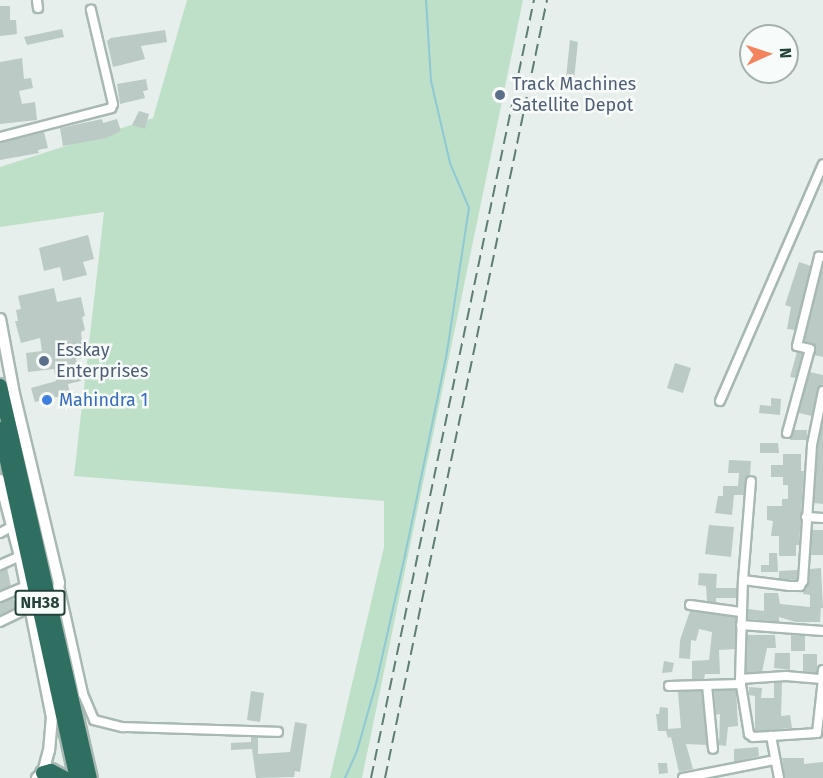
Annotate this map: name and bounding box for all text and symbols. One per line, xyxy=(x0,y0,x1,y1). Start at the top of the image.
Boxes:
north arrow xyxy=(739,24,799,84)
text: N xyxy=(776,47,795,59)
place label: Track Machines Satellite Depot xyxy=(512,74,636,116)
marker: Track Machines Satellite Depot xyxy=(493,88,507,102)
place label: Esskay Enterprises xyxy=(56,340,148,382)
marker: Esskay Enterprises xyxy=(37,354,51,368)
place label: Mahindra 1 xyxy=(59,389,148,411)
marker: Mahindra 1 xyxy=(40,393,54,407)
road number: NH38 xyxy=(15,590,66,616)

